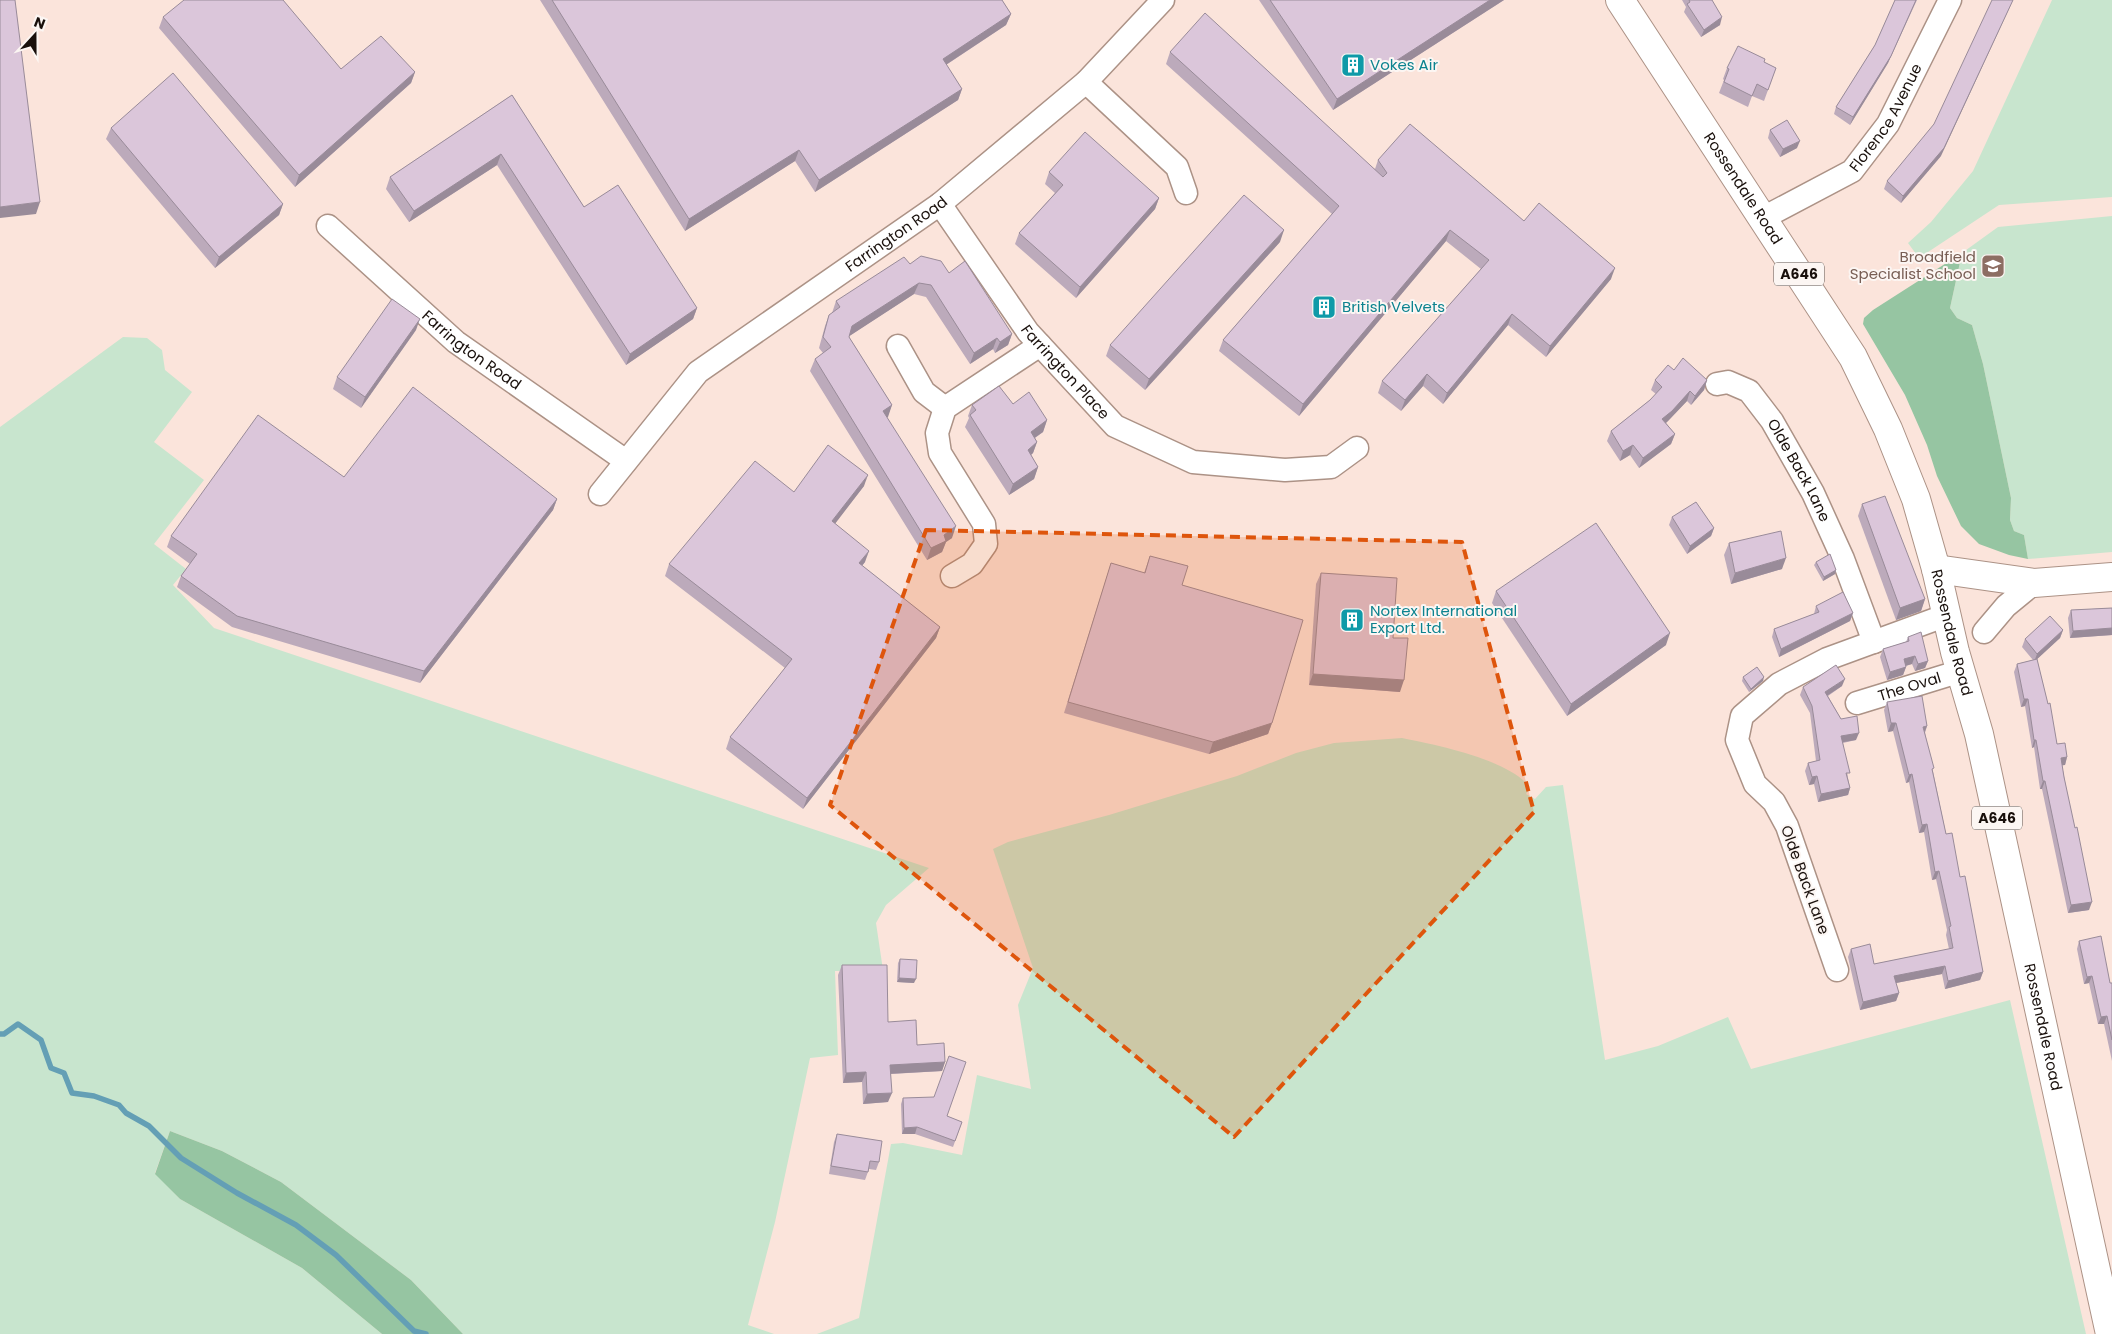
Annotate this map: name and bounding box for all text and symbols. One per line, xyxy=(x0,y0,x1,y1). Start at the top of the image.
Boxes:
north arrow xyxy=(10,10,60,60)
text: N xyxy=(31,12,48,34)
building icon: Vokes Air xyxy=(1340,52,1366,78)
place label: Vokes Air xyxy=(1370,54,1438,75)
street label: Florence Avenue xyxy=(1844,60,1927,176)
street label: Rossendale Road xyxy=(1699,128,1788,248)
street label: Farrington Road xyxy=(841,191,952,277)
place label: Broadfield Specialist School xyxy=(1850,246,1976,284)
school or university icon: Broadfield Specialist School xyxy=(1980,253,2006,279)
road number: A646 xyxy=(1774,262,1824,286)
building icon: British Velvets xyxy=(1311,294,1337,320)
place label: British Velvets xyxy=(1342,296,1445,317)
street label: Farrington Road xyxy=(418,305,526,395)
street label: Farrington Place xyxy=(1016,321,1115,424)
street label: Olde Back Lane xyxy=(1763,415,1836,525)
street label: Rossendale Road xyxy=(1926,567,1978,698)
place label: Nortex International Export Ltd. xyxy=(1370,600,1517,638)
building icon: Nortex International Export Ltd. xyxy=(1339,607,1365,633)
street label: The Oval xyxy=(1875,667,1944,706)
road number: A646 xyxy=(1972,806,2022,830)
street label: Olde Back Lane xyxy=(1776,822,1835,937)
street label: Rossendale Road xyxy=(2019,961,2068,1092)

